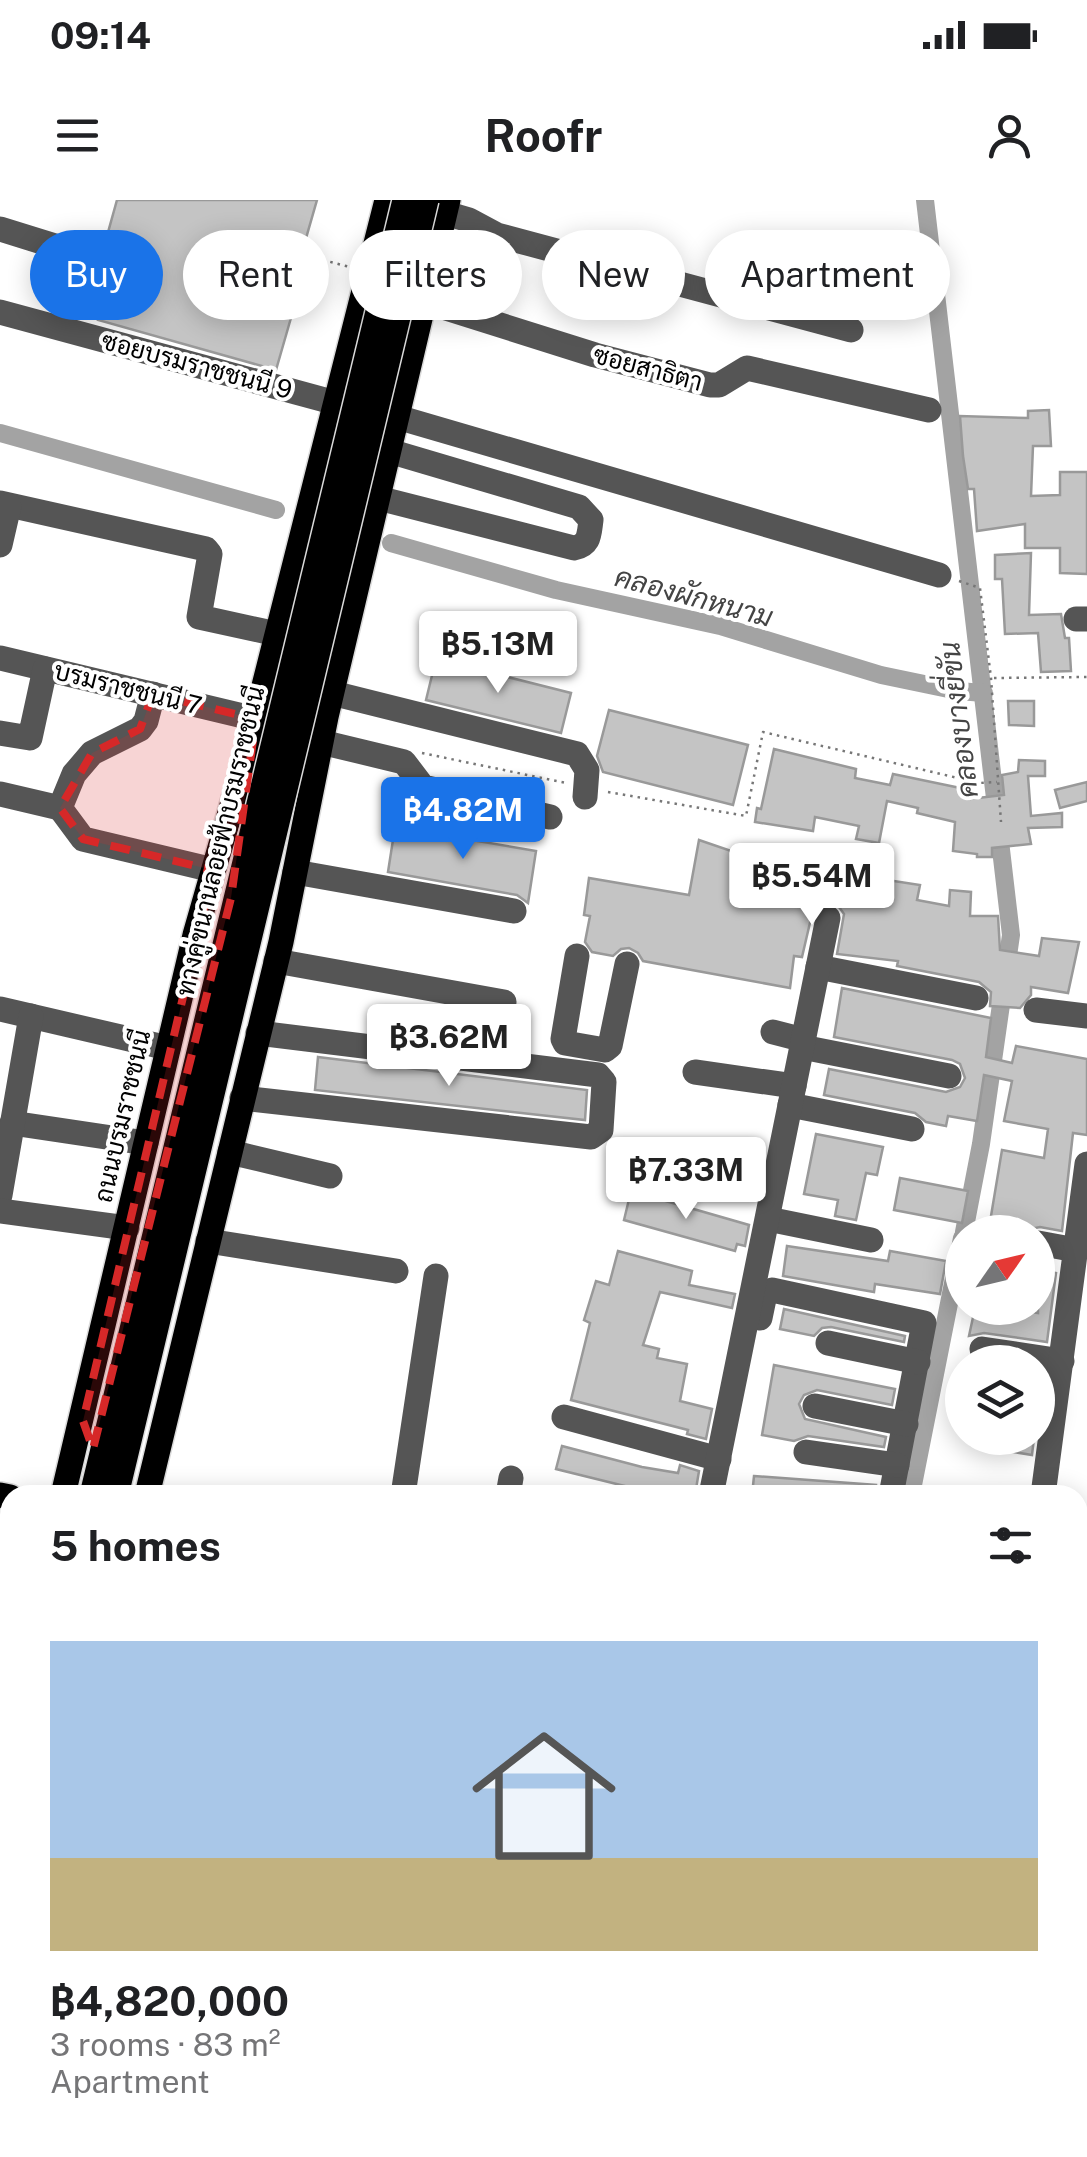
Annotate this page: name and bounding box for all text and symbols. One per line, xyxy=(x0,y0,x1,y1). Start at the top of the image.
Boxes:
text: 09:14 xyxy=(50,13,151,58)
icon: menu xyxy=(50,108,105,163)
icon: person xyxy=(982,108,1037,163)
text: Roofr xyxy=(484,109,603,162)
chip: Buy xyxy=(30,230,163,320)
chip: Rent xyxy=(183,230,329,320)
chip: Filters xyxy=(349,230,522,320)
chip: New xyxy=(542,230,685,320)
chip: Apartment xyxy=(705,230,950,320)
street label: ซอยบรมราชชนนี 9 xyxy=(98,324,296,405)
street label: ซอยสาธิตา xyxy=(590,339,706,397)
water label: คลองผักหนาม xyxy=(611,558,777,633)
pin: ฿5.13M xyxy=(417,611,579,696)
text: ฿5.13M xyxy=(441,625,555,662)
water label: คลองบางยี่ขัน xyxy=(925,640,984,801)
street label: บรมราชชนนี 7 xyxy=(51,654,205,721)
street label: ทางคู่ขนานลอยฟ้าบรมราชชนนี xyxy=(169,683,273,1000)
pin: ฿4.82M xyxy=(382,777,544,862)
text: ฿4.82M xyxy=(403,791,523,828)
pin: ฿5.54M xyxy=(731,843,893,928)
text: ฿5.54M xyxy=(751,857,873,894)
pin: ฿3.62M xyxy=(368,1004,530,1089)
text: ฿3.62M xyxy=(389,1018,509,1055)
street label: ถนนบรมราชชนนี xyxy=(87,1026,156,1205)
pin: ฿7.33M xyxy=(605,1137,767,1222)
text: ฿7.33M xyxy=(628,1151,744,1188)
north arrow xyxy=(945,1215,1055,1325)
map controls xyxy=(945,1215,1055,1455)
button: layers xyxy=(945,1345,1055,1455)
icon: filters xyxy=(983,1518,1038,1573)
text: 5 homes xyxy=(50,1521,221,1570)
icon: home xyxy=(454,1706,634,1886)
text: ฿4,820,000 xyxy=(50,1976,289,2025)
text: 3 rooms · 83 m² xyxy=(50,2026,281,2063)
text: Apartment xyxy=(50,2063,210,2100)

